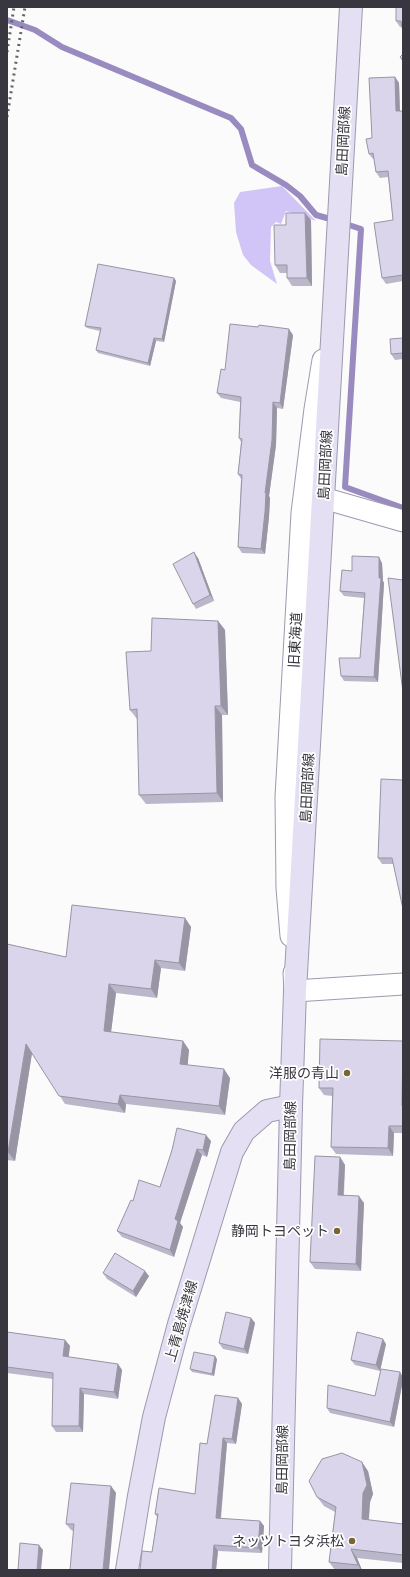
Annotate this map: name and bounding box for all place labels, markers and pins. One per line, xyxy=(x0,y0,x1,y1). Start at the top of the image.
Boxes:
place label: 洋服の青山 xyxy=(269,1064,339,1082)
marker: 洋服の青山 xyxy=(342,1068,352,1078)
place label: 静岡トヨペット xyxy=(231,1222,329,1240)
marker: 静岡トヨペット xyxy=(332,1226,342,1236)
place label: ネッツトヨタ浜松 xyxy=(232,1532,344,1550)
marker: ネッツトヨタ浜松 xyxy=(347,1536,357,1546)

